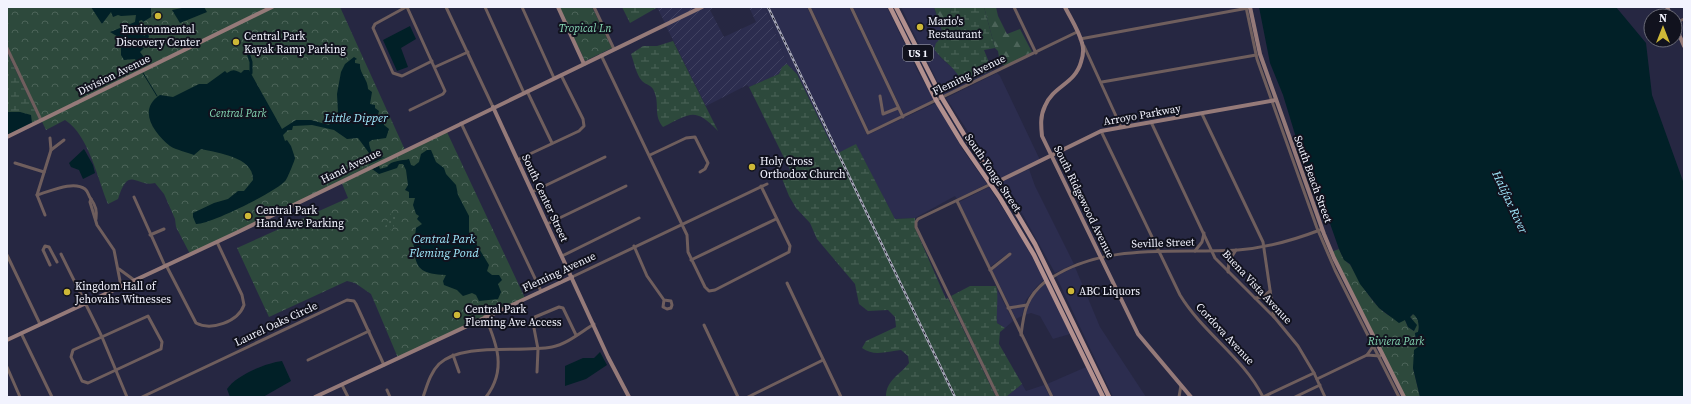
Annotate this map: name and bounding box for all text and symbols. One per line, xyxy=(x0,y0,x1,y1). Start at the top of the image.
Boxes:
north arrow xyxy=(1643,8,1683,48)
marker: Environmental Discovery Center xyxy=(153,11,163,21)
text: N xyxy=(1659,11,1667,26)
place label: Mario's Restaurant xyxy=(928,14,982,42)
park label: Tropical Ln xyxy=(559,21,612,36)
place label: Environmental Discovery Center xyxy=(116,22,200,50)
marker: Mario's Restaurant xyxy=(915,22,925,32)
place label: Central Park Kayak Ramp Parking xyxy=(244,29,346,57)
marker: Central Park Kayak Ramp Parking xyxy=(231,37,241,47)
road number: US 1 xyxy=(903,45,933,61)
street label: Division Avenue xyxy=(75,51,153,99)
street label: Fleming Avenue xyxy=(930,51,1008,99)
street label: Arroyo Parkway xyxy=(1102,101,1182,129)
park label: Central Park xyxy=(209,106,267,121)
water label: Little Dipper xyxy=(323,110,389,126)
street label: South Yonge Street xyxy=(961,131,1025,215)
street label: South Beach Street xyxy=(1290,133,1336,225)
street label: South Ridgewood Avenue xyxy=(1050,143,1118,261)
street label: Hand Avenue xyxy=(318,145,384,187)
street label: South Center Street xyxy=(518,152,572,244)
place label: Holy Cross Orthodox Church xyxy=(760,154,846,182)
marker: Holy Cross Orthodox Church xyxy=(747,162,757,172)
water label: Halifax River xyxy=(1488,167,1532,237)
place label: Central Park Hand Ave Parking xyxy=(256,203,344,231)
marker: Central Park Hand Ave Parking xyxy=(243,211,253,221)
water label: Central Park Fleming Pond xyxy=(408,231,479,261)
street label: Seville Street xyxy=(1131,234,1195,252)
street label: Buena Vista Avenue xyxy=(1219,247,1296,328)
street label: Fleming Avenue xyxy=(520,248,599,296)
place label: Kingdom Hall of Jehovahs Witnesses xyxy=(74,279,171,307)
place label: ABC Liquors xyxy=(1079,284,1140,299)
marker: ABC Liquors xyxy=(1066,286,1076,296)
marker: Kingdom Hall of Jehovahs Witnesses xyxy=(62,287,72,297)
street label: Laurel Oaks Circle xyxy=(232,298,320,350)
street label: Cordova Avenue xyxy=(1192,300,1258,368)
place label: Central Park Fleming Ave Access xyxy=(465,302,562,330)
marker: Central Park Fleming Ave Access xyxy=(452,310,462,320)
park label: Riviera Park xyxy=(1367,334,1425,349)

